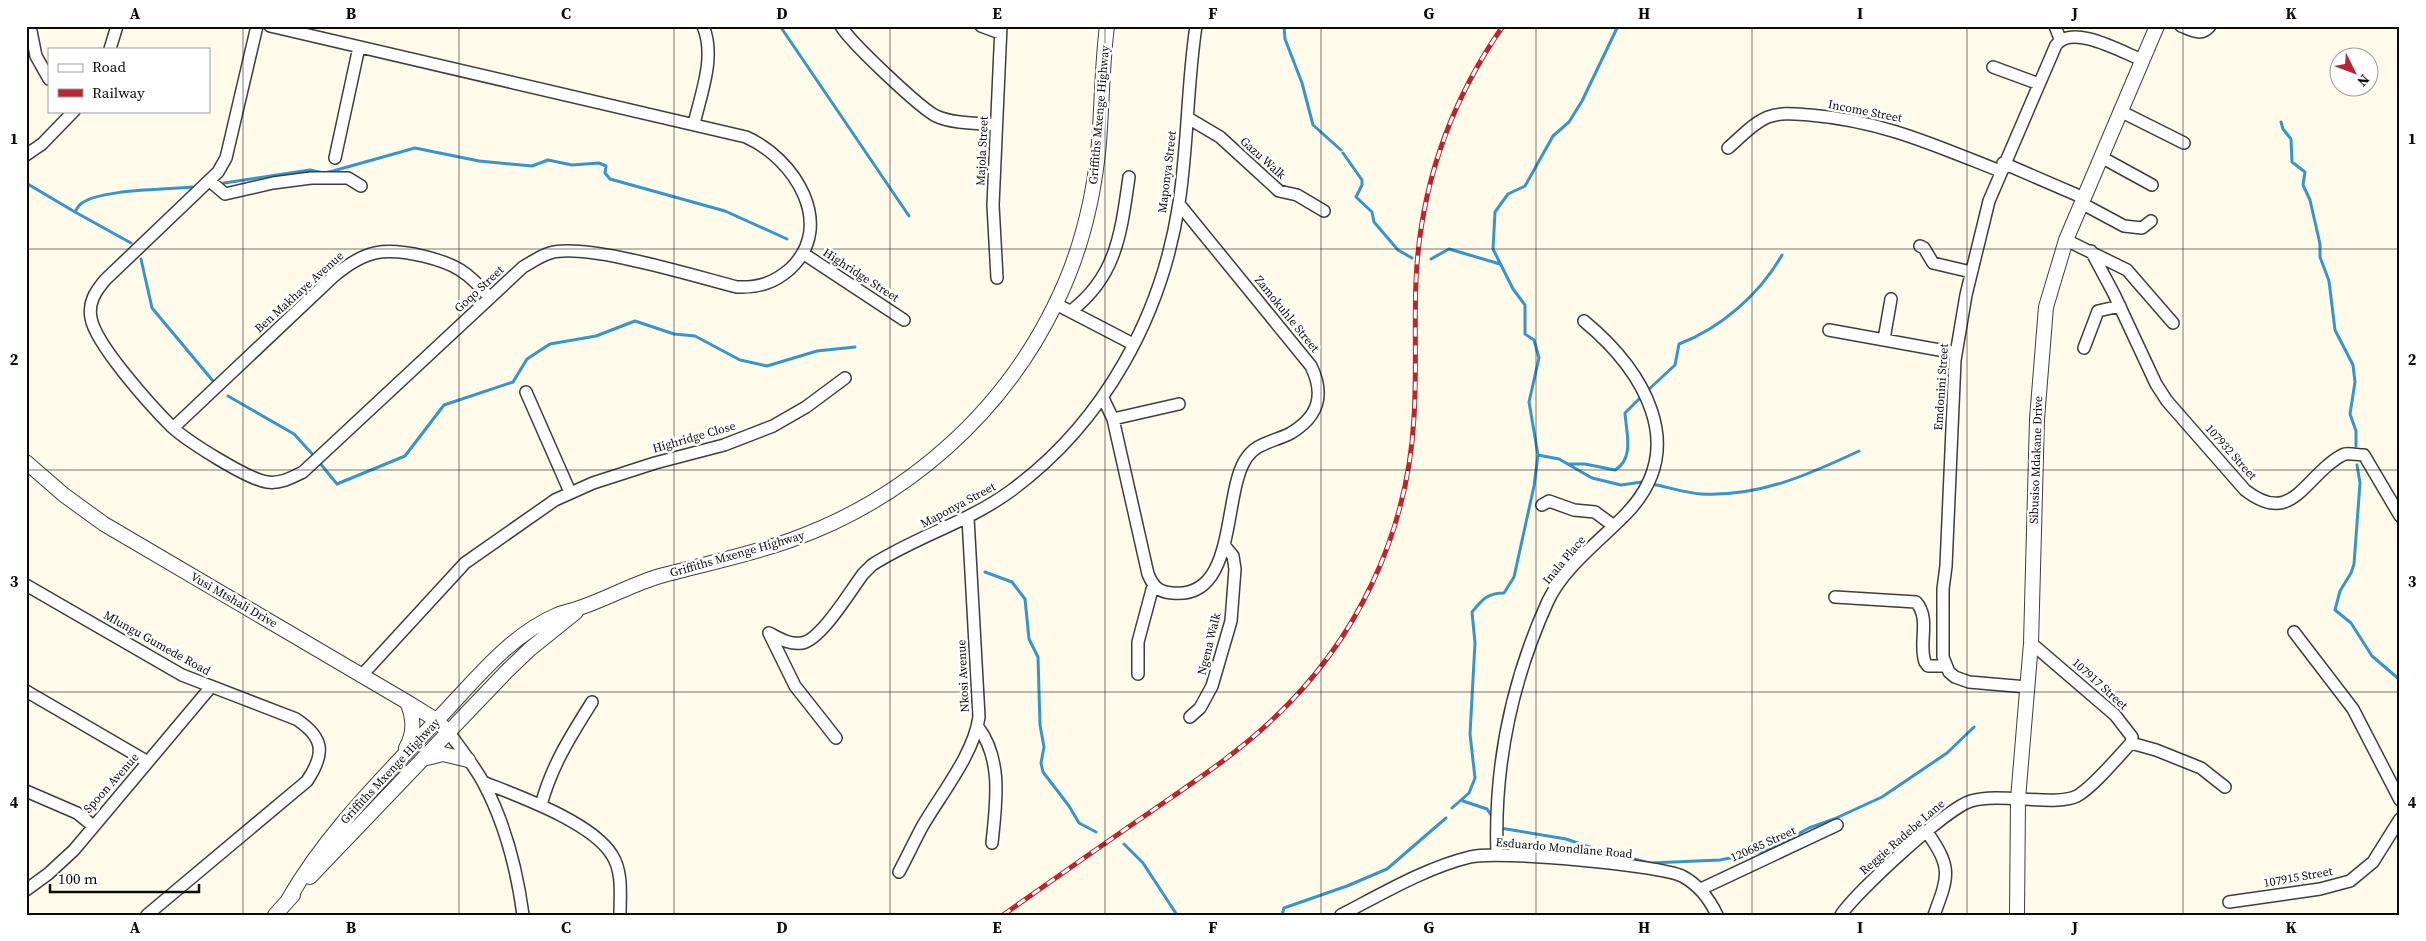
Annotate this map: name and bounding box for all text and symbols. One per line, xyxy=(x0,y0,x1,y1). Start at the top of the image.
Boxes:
text: A xyxy=(130,2,141,24)
text: B xyxy=(346,2,357,24)
text: C xyxy=(561,2,571,24)
text: D xyxy=(776,2,788,24)
text: E xyxy=(992,2,1002,24)
text: F xyxy=(1208,2,1218,24)
text: G xyxy=(1424,2,1435,24)
text: H xyxy=(1638,2,1650,24)
text: I xyxy=(1857,2,1863,24)
text: J xyxy=(2071,2,2078,24)
text: K xyxy=(2285,2,2297,24)
street label: Griffiths Mxenge Highway xyxy=(1085,44,1113,185)
legend xyxy=(48,48,210,112)
north arrow xyxy=(2328,48,2378,98)
text: Road xyxy=(92,56,126,77)
text: N xyxy=(2353,70,2375,91)
text: Railway xyxy=(92,82,145,103)
street label: Income Street xyxy=(1827,96,1903,126)
street label: Majola Street xyxy=(972,116,992,186)
text: 1 xyxy=(10,127,18,149)
text: 1 xyxy=(2408,127,2416,149)
street label: Maponya Street xyxy=(1154,130,1180,214)
street label: Gazu Walk xyxy=(1237,133,1290,183)
street label: Highridge Street xyxy=(820,244,902,306)
street label: Ben Makhaye Avenue xyxy=(251,248,347,336)
street label: Goqo Street xyxy=(451,262,507,316)
street label: Zamokuhle Street xyxy=(1251,272,1323,356)
street label: Emdonini Street xyxy=(1930,343,1952,431)
text: 2 xyxy=(10,348,19,370)
text: 2 xyxy=(2408,348,2417,370)
street label: Sibusiso Mdakane Drive xyxy=(2026,396,2046,524)
street label: Highridge Close xyxy=(651,417,737,457)
street label: 107932 Street xyxy=(2202,421,2260,483)
street label: Maponya Street xyxy=(918,478,998,532)
street label: Griffiths Mxenge Highway xyxy=(668,527,807,581)
street label: Inala Place xyxy=(1539,532,1589,588)
street label: Vusi Mtshali Drive xyxy=(188,569,280,631)
text: 3 xyxy=(10,570,19,592)
text: 3 xyxy=(2408,570,2417,592)
street label: Mlungu Gumede Road xyxy=(101,607,213,679)
street label: Ngena Walk xyxy=(1194,611,1225,677)
street label: Nkosi Avenue xyxy=(953,639,973,713)
street label: 107917 Street xyxy=(2069,655,2131,713)
street label: Griffiths Mxenge Highway xyxy=(337,714,444,827)
street label: Spoon Avenue xyxy=(80,750,142,816)
text: 4 xyxy=(10,791,19,813)
text: 4 xyxy=(2408,791,2417,813)
street label: Reggie Radebe Lane xyxy=(1856,796,1948,878)
street label: 120685 Street xyxy=(1728,822,1798,866)
street label: Esduardo Mondlane Road xyxy=(1495,834,1633,862)
scale bar xyxy=(50,861,199,893)
street label: 107915 Street xyxy=(2262,863,2334,891)
text: 100 m xyxy=(58,868,98,889)
text: A xyxy=(130,916,141,938)
text: B xyxy=(346,916,357,938)
text: C xyxy=(561,916,571,938)
text: D xyxy=(776,916,788,938)
text: E xyxy=(992,916,1002,938)
text: F xyxy=(1208,916,1218,938)
text: G xyxy=(1424,916,1435,938)
text: H xyxy=(1638,916,1650,938)
text: I xyxy=(1857,916,1863,938)
text: J xyxy=(2071,916,2078,938)
text: K xyxy=(2285,916,2297,938)

